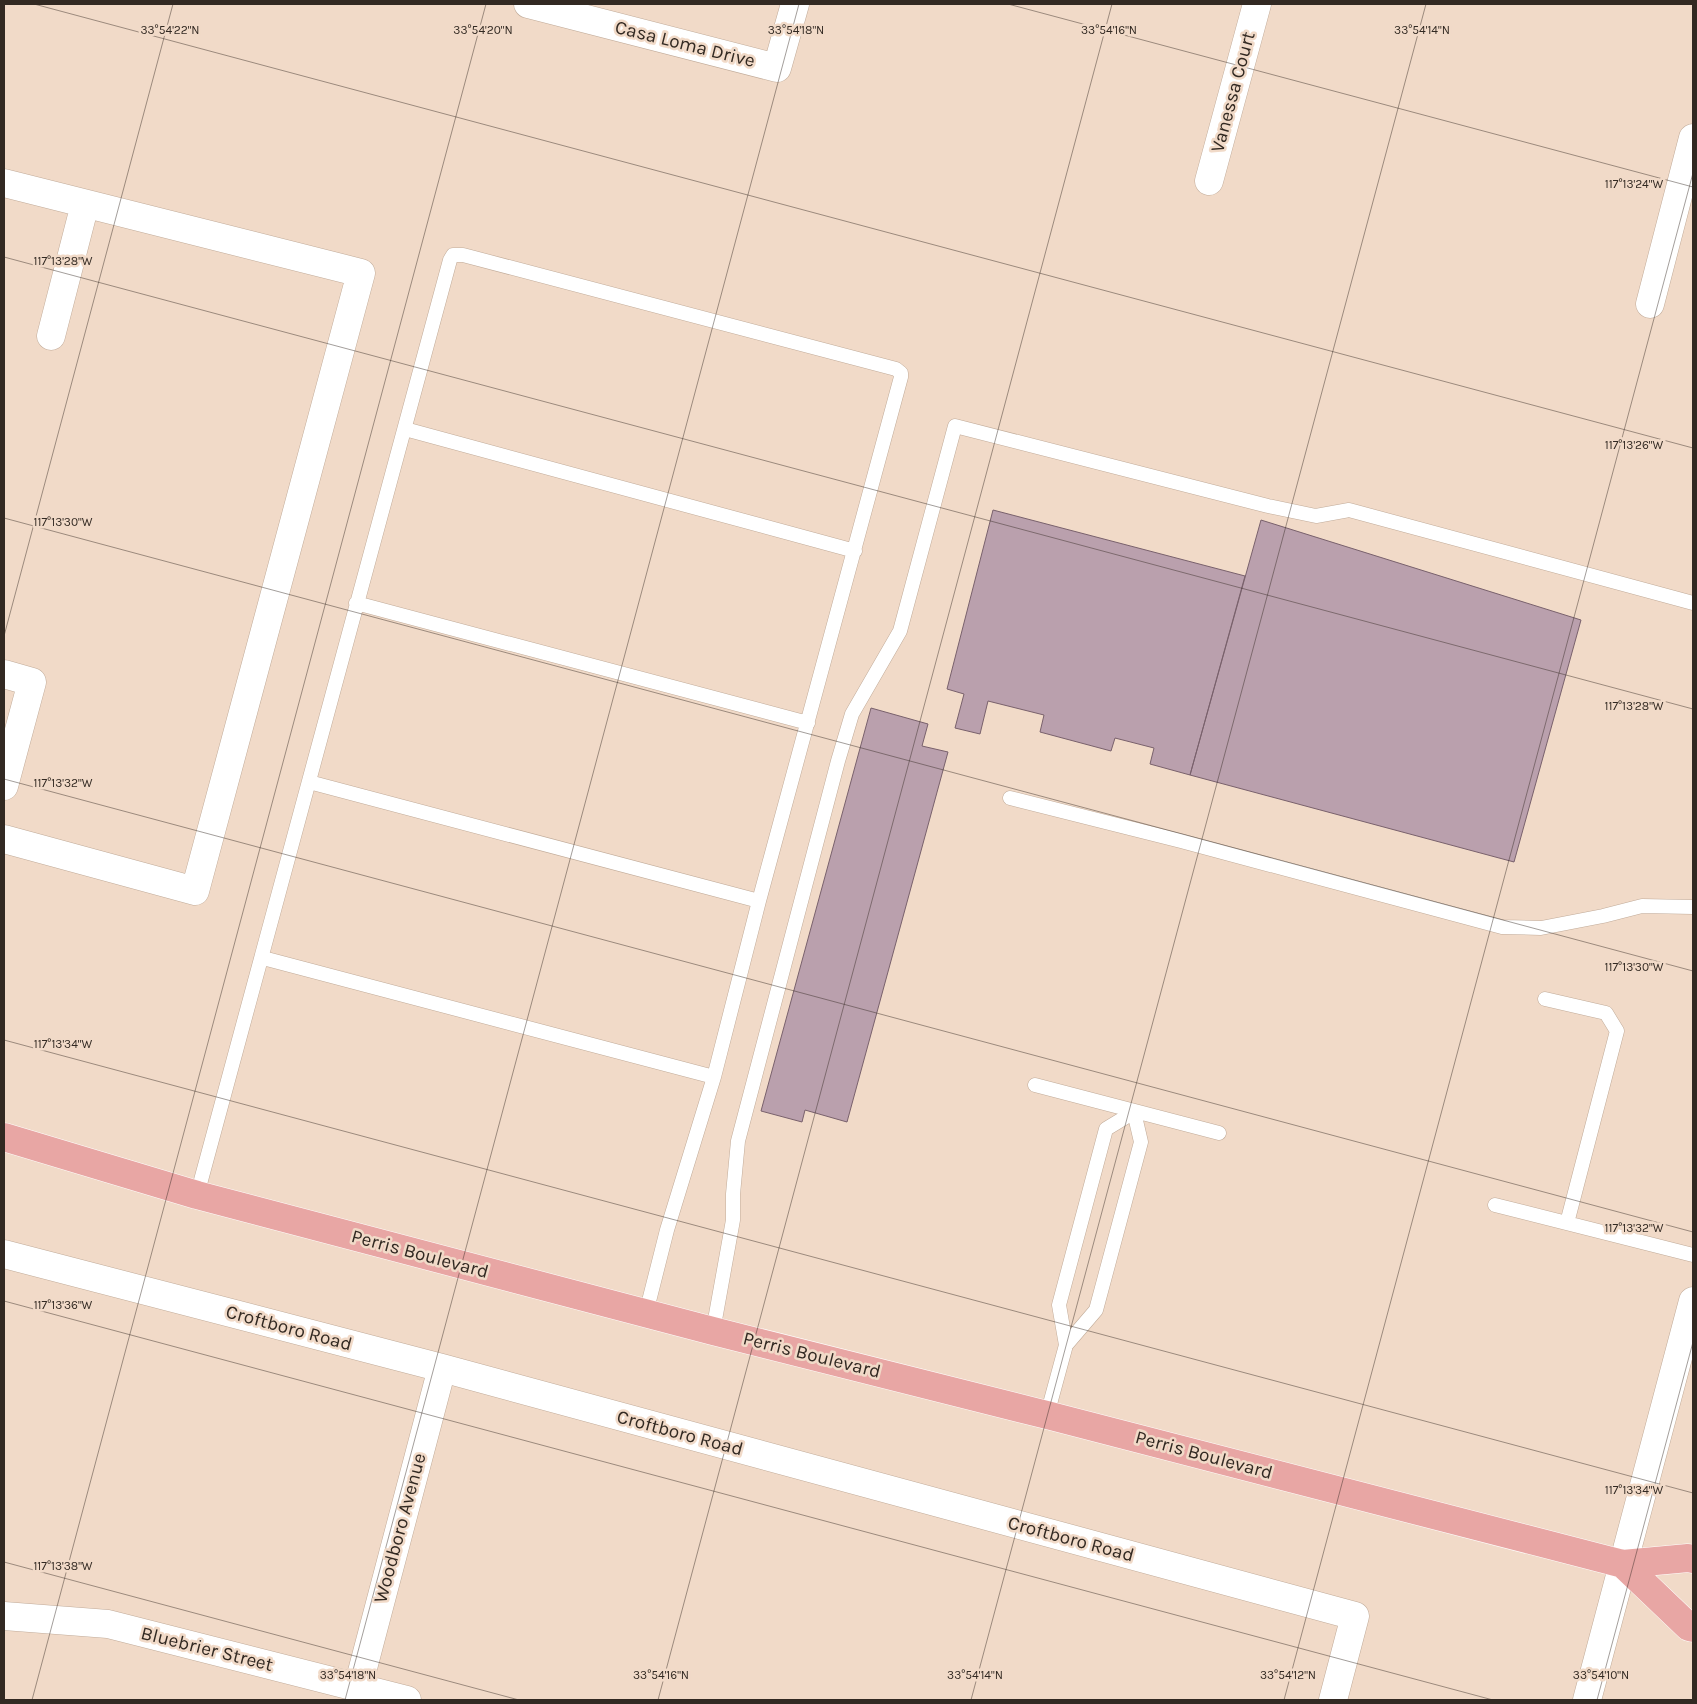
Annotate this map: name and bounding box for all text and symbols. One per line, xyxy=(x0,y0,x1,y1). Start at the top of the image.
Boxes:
street label: Casa Loma Drive xyxy=(613,16,757,72)
text: 33°54'22"N xyxy=(140,23,200,37)
text: 33°54'20"N xyxy=(453,23,513,37)
text: 33°54'18"N xyxy=(768,23,824,37)
text: 33°54'16"N xyxy=(1081,23,1137,37)
text: 33°54'14"N xyxy=(1394,23,1450,37)
street label: Vanessa Court xyxy=(1206,29,1260,155)
text: 117°13'24"W xyxy=(1605,177,1663,191)
text: 117°13'28"W xyxy=(33,254,93,268)
text: 117°13'26"W xyxy=(1605,438,1664,452)
text: 117°13'30"W xyxy=(34,515,93,529)
text: 117°13'28"W xyxy=(1604,699,1664,713)
text: 117°13'32"W xyxy=(34,776,93,790)
text: 117°13'30"W xyxy=(1605,960,1664,974)
text: 117°13'34"W xyxy=(34,1037,93,1051)
text: 117°13'32"W xyxy=(1605,1221,1664,1235)
street label: Perris Boulevard xyxy=(349,1225,491,1283)
text: 117°13'36"W xyxy=(34,1298,93,1312)
street label: Croftboro Road xyxy=(224,1301,354,1355)
street label: Perris Boulevard xyxy=(741,1327,883,1383)
street label: Croftboro Road xyxy=(615,1406,745,1460)
street label: Perris Boulevard xyxy=(1133,1426,1275,1484)
street label: Woodboro Avenue xyxy=(369,1451,431,1605)
text: 117°13'34"W xyxy=(1605,1483,1664,1497)
street label: Croftboro Road xyxy=(1006,1512,1136,1566)
text: 117°13'38"W xyxy=(33,1559,93,1573)
street label: Bluebrier Street xyxy=(139,1622,275,1676)
text: 33°54'18"N xyxy=(320,1668,376,1682)
text: 33°54'16"N xyxy=(633,1668,689,1682)
text: 33°54'14"N xyxy=(947,1668,1003,1682)
text: 33°54'12"N xyxy=(1260,1668,1316,1682)
text: 33°54'10"N xyxy=(1573,1668,1629,1682)

